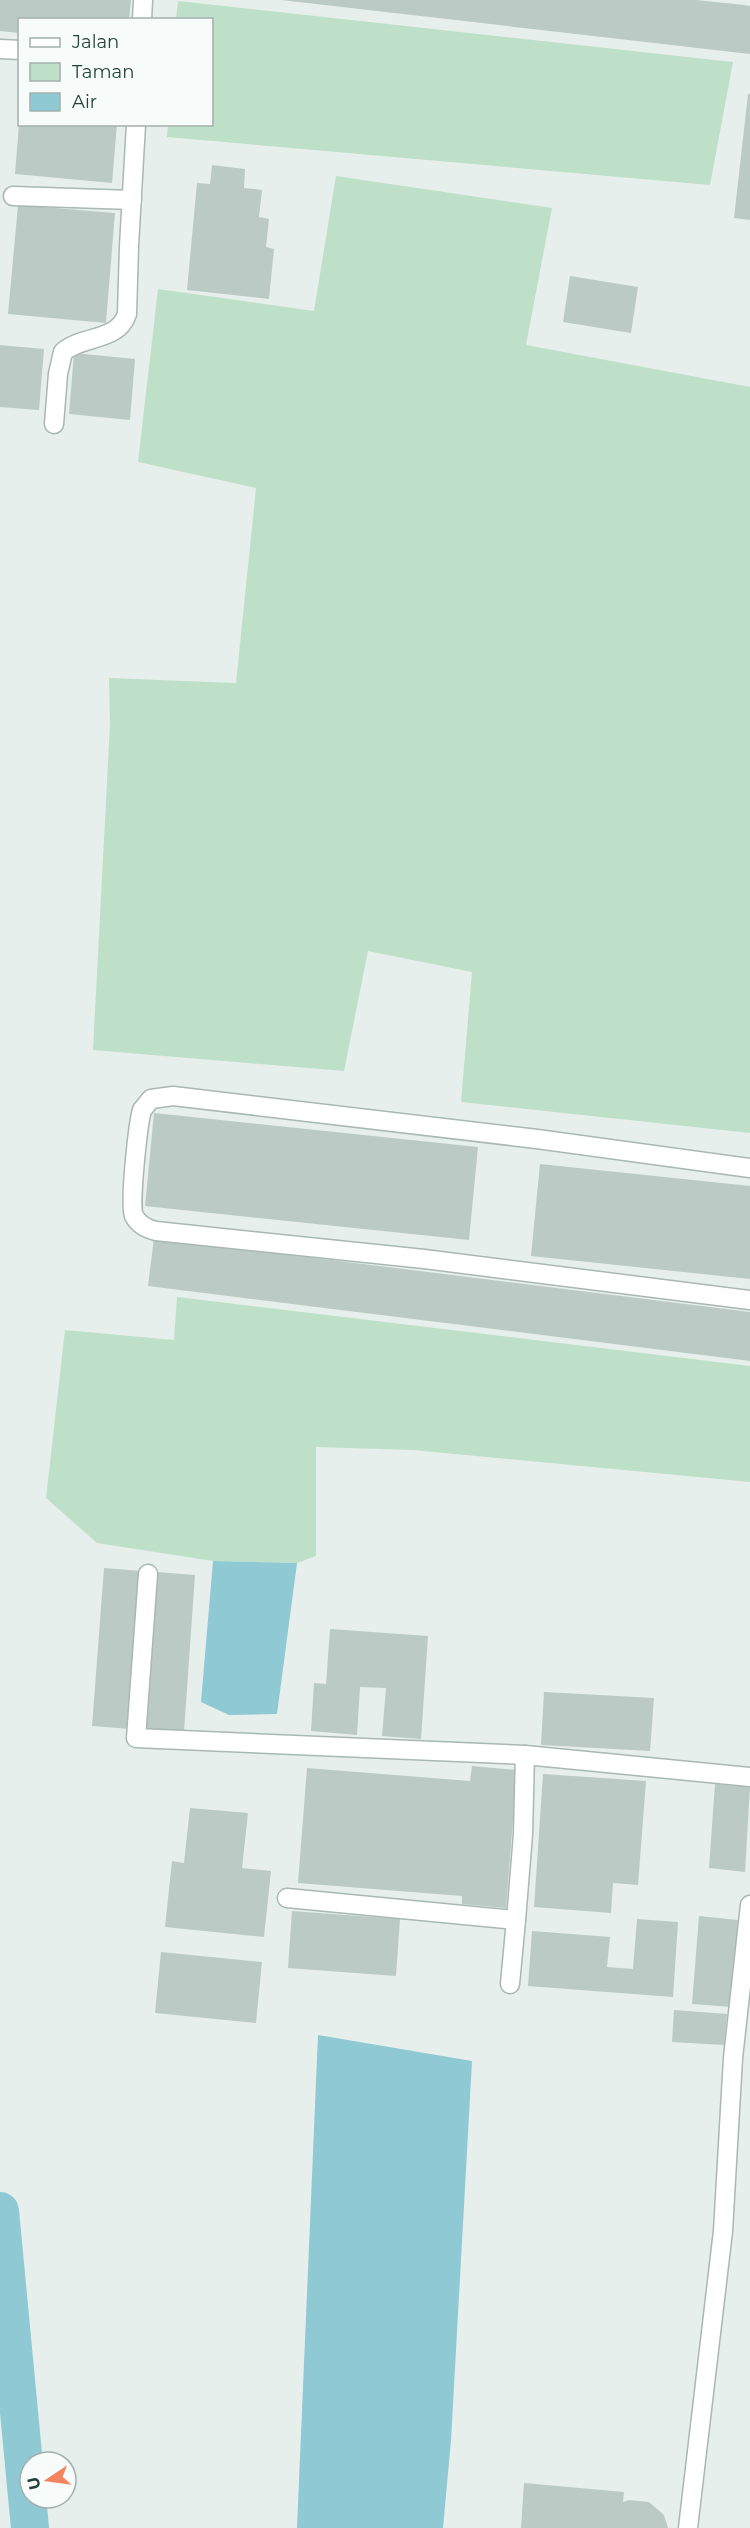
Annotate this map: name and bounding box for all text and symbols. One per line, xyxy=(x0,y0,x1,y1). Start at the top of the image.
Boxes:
legend xyxy=(18,18,213,126)
text: Jalan xyxy=(71,31,119,53)
text: Taman xyxy=(72,61,134,83)
text: Air xyxy=(72,91,97,113)
north arrow xyxy=(18,2450,78,2510)
text: U xyxy=(23,2475,45,2492)

